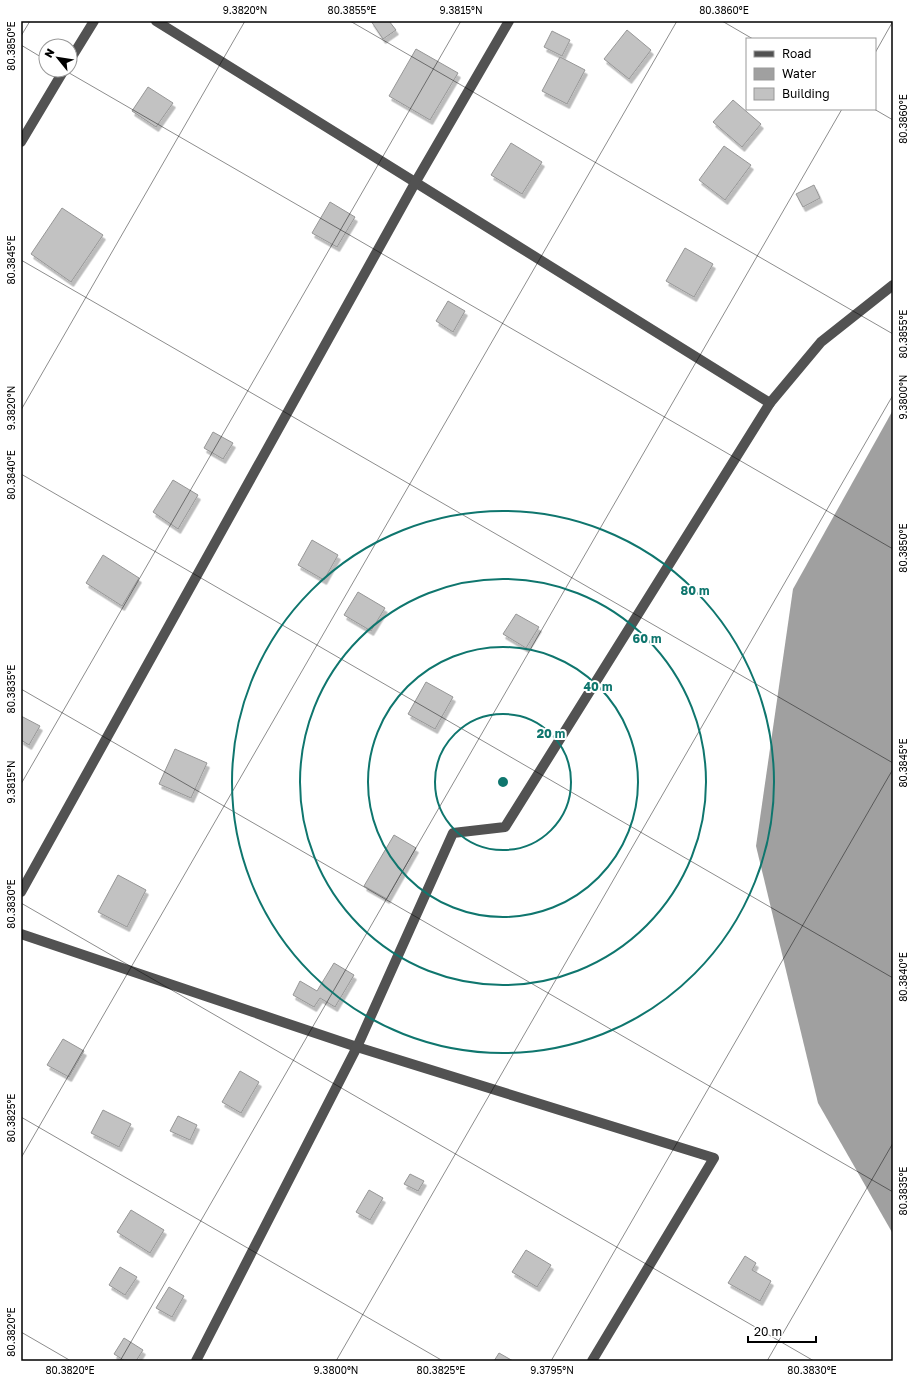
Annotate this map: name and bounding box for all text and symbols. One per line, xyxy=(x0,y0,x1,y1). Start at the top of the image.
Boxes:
text: 9.3820°N xyxy=(223,4,267,16)
text: 80.3855°E xyxy=(328,4,376,16)
text: 9.3815°N xyxy=(439,4,483,16)
text: 80.3860°E xyxy=(699,4,749,16)
text: 80.3850°E xyxy=(5,21,17,71)
north arrow xyxy=(38,38,78,78)
legend xyxy=(746,38,876,110)
text: N xyxy=(41,46,57,60)
text: Road xyxy=(782,46,811,61)
text: Water xyxy=(782,66,816,81)
text: Building xyxy=(782,86,830,101)
text: 80.3860°E xyxy=(897,94,909,144)
text: 80.3845°E xyxy=(5,235,17,285)
text: 80.3855°E xyxy=(897,310,909,358)
text: 9.3800°N xyxy=(897,375,909,419)
text: 9.3820°N xyxy=(5,386,17,430)
text: 80.3840°E xyxy=(5,450,17,500)
text: 80.3850°E xyxy=(897,523,909,573)
text: 80 m xyxy=(681,583,709,598)
text: 60 m xyxy=(633,631,661,646)
text: 80.3835°E xyxy=(5,665,17,713)
text: 40 m xyxy=(584,679,612,694)
text: 20 m xyxy=(537,726,565,741)
text: 80.3845°E xyxy=(897,738,909,788)
text: 9.3815°N xyxy=(5,760,17,804)
centre of rings xyxy=(496,775,510,789)
text: 80.3830°E xyxy=(5,879,17,929)
text: 80.3840°E xyxy=(897,952,909,1002)
text: 80.3825°E xyxy=(5,1094,17,1142)
text: 80.3835°E xyxy=(897,1167,909,1215)
text: 80.3820°E xyxy=(5,1307,17,1357)
scale bar xyxy=(748,1318,816,1344)
text: 20 m xyxy=(754,1324,782,1339)
text: 80.3820°E xyxy=(45,1364,95,1376)
text: 9.3800°N xyxy=(314,1364,358,1376)
text: 80.3825°E xyxy=(417,1364,465,1376)
text: 9.3795°N xyxy=(530,1364,574,1376)
text: 80.3830°E xyxy=(787,1364,837,1376)

